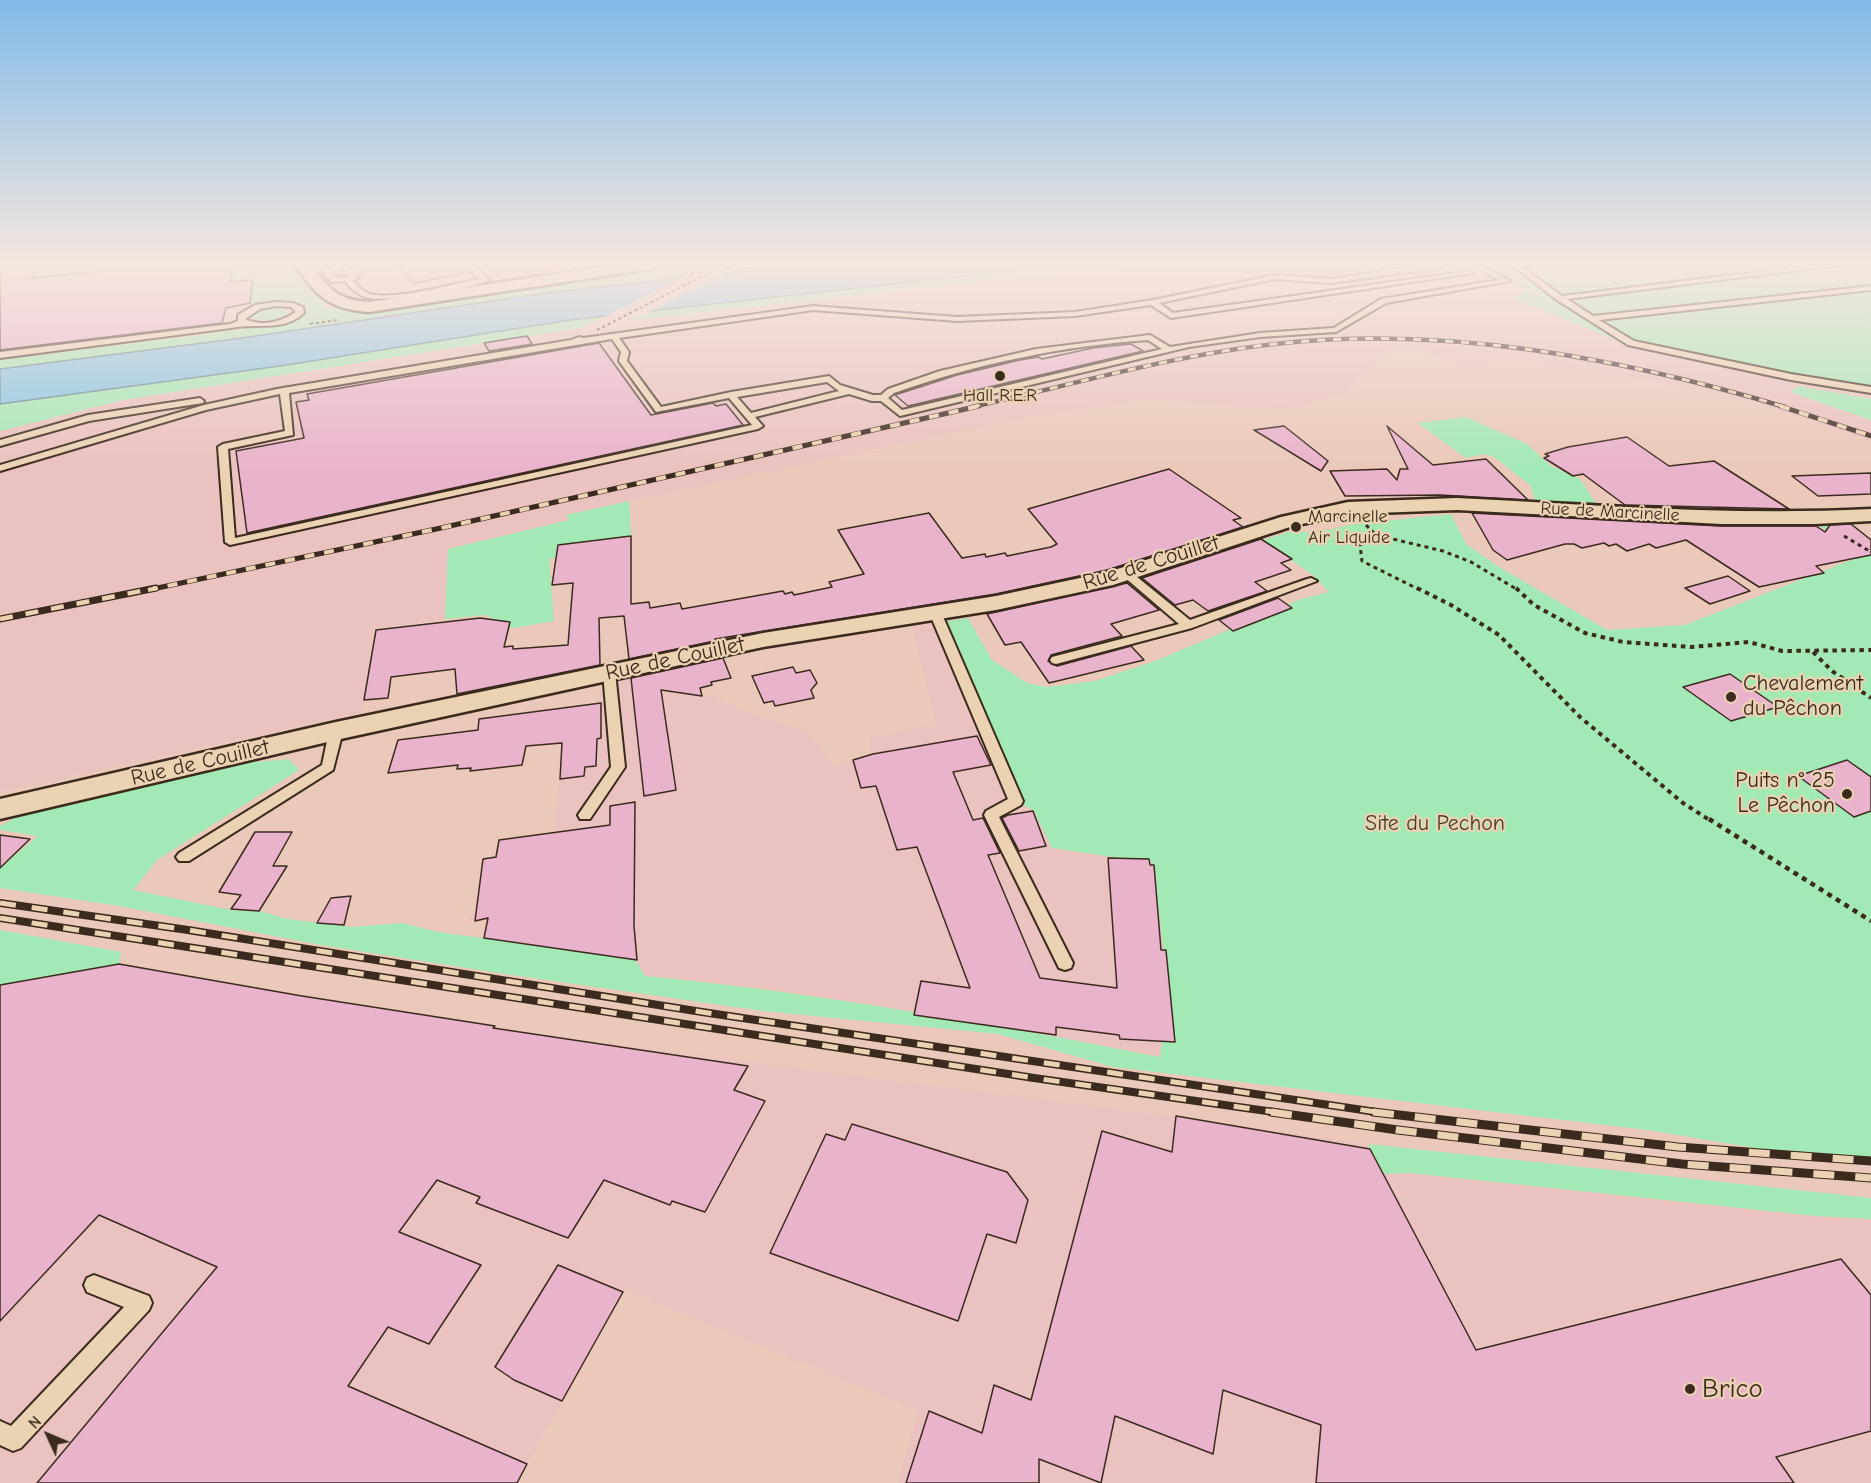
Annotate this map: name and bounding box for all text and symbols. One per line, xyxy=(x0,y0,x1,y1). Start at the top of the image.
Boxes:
marker: Hall R.E.R xyxy=(993,369,1007,383)
place label: Hall R.E.R xyxy=(963,385,1037,407)
street label: Rue de Marcinelle xyxy=(1540,498,1680,526)
place label: Marcinelle Air Liquide xyxy=(1308,506,1390,548)
marker: Marcinelle Air Liquide xyxy=(1289,520,1303,534)
street label: Rue de Couillet xyxy=(1080,530,1222,596)
street label: Rue de Couillet xyxy=(603,631,747,687)
place label: Chevalement du Pêchon xyxy=(1743,671,1863,722)
marker: Chevalement du Pêchon xyxy=(1724,690,1738,704)
street label: Rue de Couillet xyxy=(128,734,272,792)
place label: Puits n° 25 Le Pêchon xyxy=(1735,768,1835,819)
marker: Puits n° 25 Le Pêchon xyxy=(1840,787,1854,801)
park label: Site du Pechon xyxy=(1365,811,1505,837)
place label: Brico xyxy=(1702,1373,1763,1405)
marker: Brico xyxy=(1683,1382,1697,1396)
north arrow xyxy=(18,1405,78,1465)
text: N xyxy=(25,1412,45,1433)

